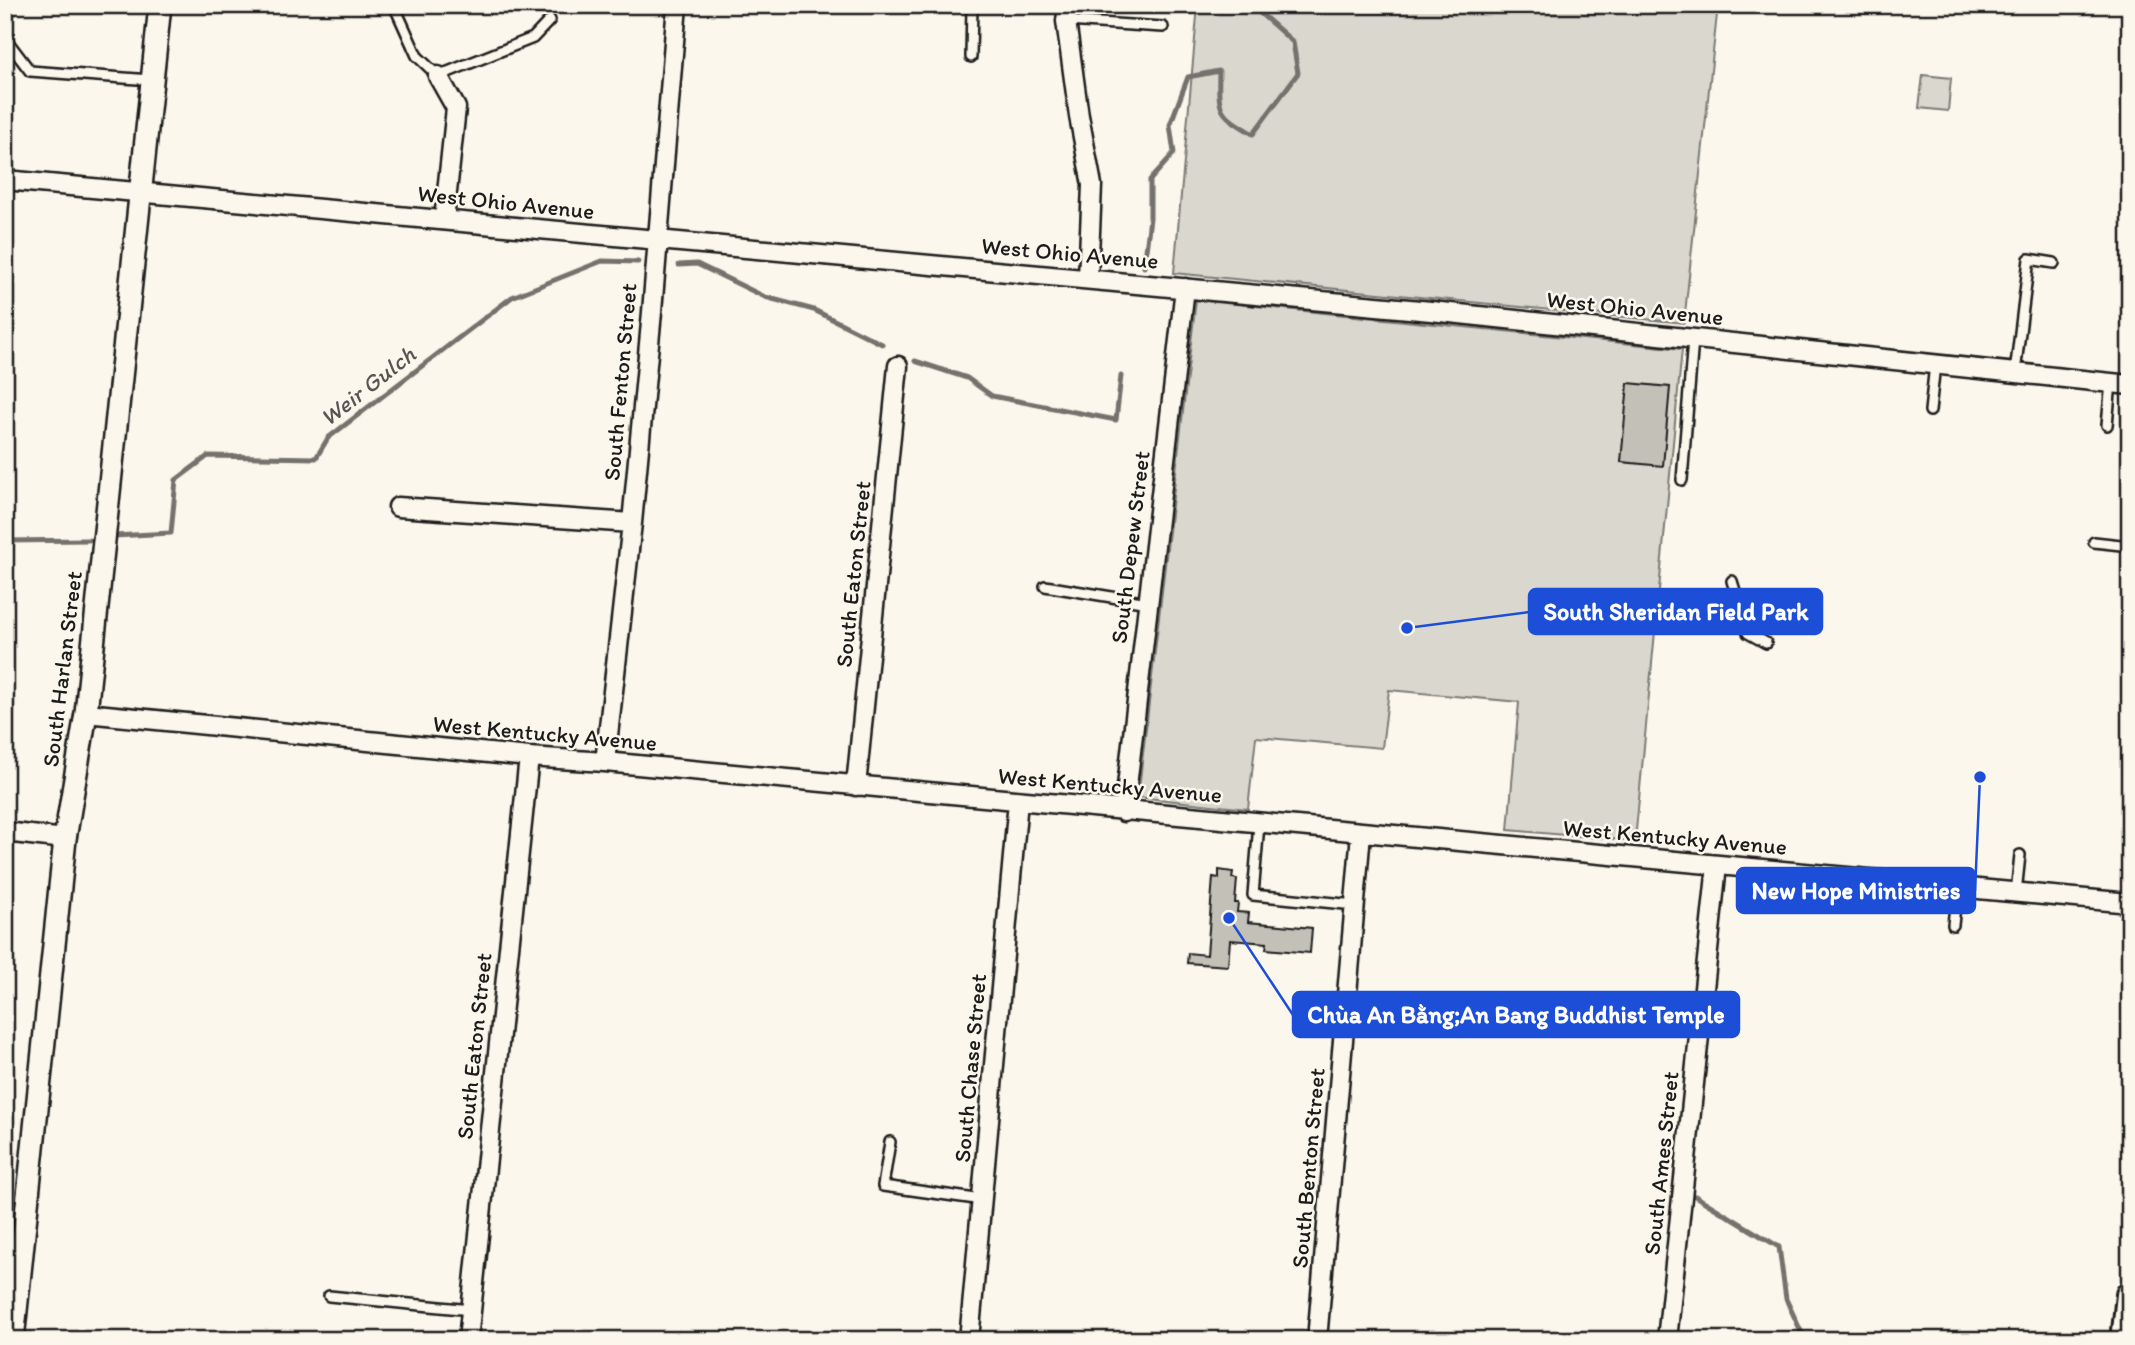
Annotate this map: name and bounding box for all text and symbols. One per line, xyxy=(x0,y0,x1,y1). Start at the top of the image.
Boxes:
street label: West Ohio Avenue xyxy=(416,179,596,225)
street label: West Ohio Avenue xyxy=(980,231,1160,275)
street label: South Fenton Street xyxy=(597,282,643,482)
street label: West Ohio Avenue xyxy=(1545,285,1725,331)
water label: Weir Gulch xyxy=(314,339,422,432)
street label: South Depew Street xyxy=(1104,449,1156,645)
street label: South Eaton Street xyxy=(829,479,877,669)
street label: South Harlan Street xyxy=(36,569,88,769)
callout: South Sheridan Field Park xyxy=(1529,589,1822,634)
text: South Sheridan Field Park xyxy=(1543,597,1809,626)
street label: West Kentucky Avenue xyxy=(432,709,658,757)
street label: West Kentucky Avenue xyxy=(997,761,1223,809)
street label: West Kentucky Avenue xyxy=(1562,813,1788,861)
callout: New Hope Ministries xyxy=(1737,868,1975,913)
text: New Hope Ministries xyxy=(1751,876,1961,906)
street label: South Eaton Street xyxy=(450,951,498,1141)
street label: South Chase Street xyxy=(948,972,992,1164)
callout: Chùa An Bằng;An Bang Buddhist Temple xyxy=(1293,992,1739,1037)
text: Chùa An Bằng;An Bang Buddhist Temple xyxy=(1307,1000,1725,1030)
street label: South Benton Street xyxy=(1285,1066,1331,1269)
street label: South Ames Street xyxy=(1637,1070,1685,1256)

